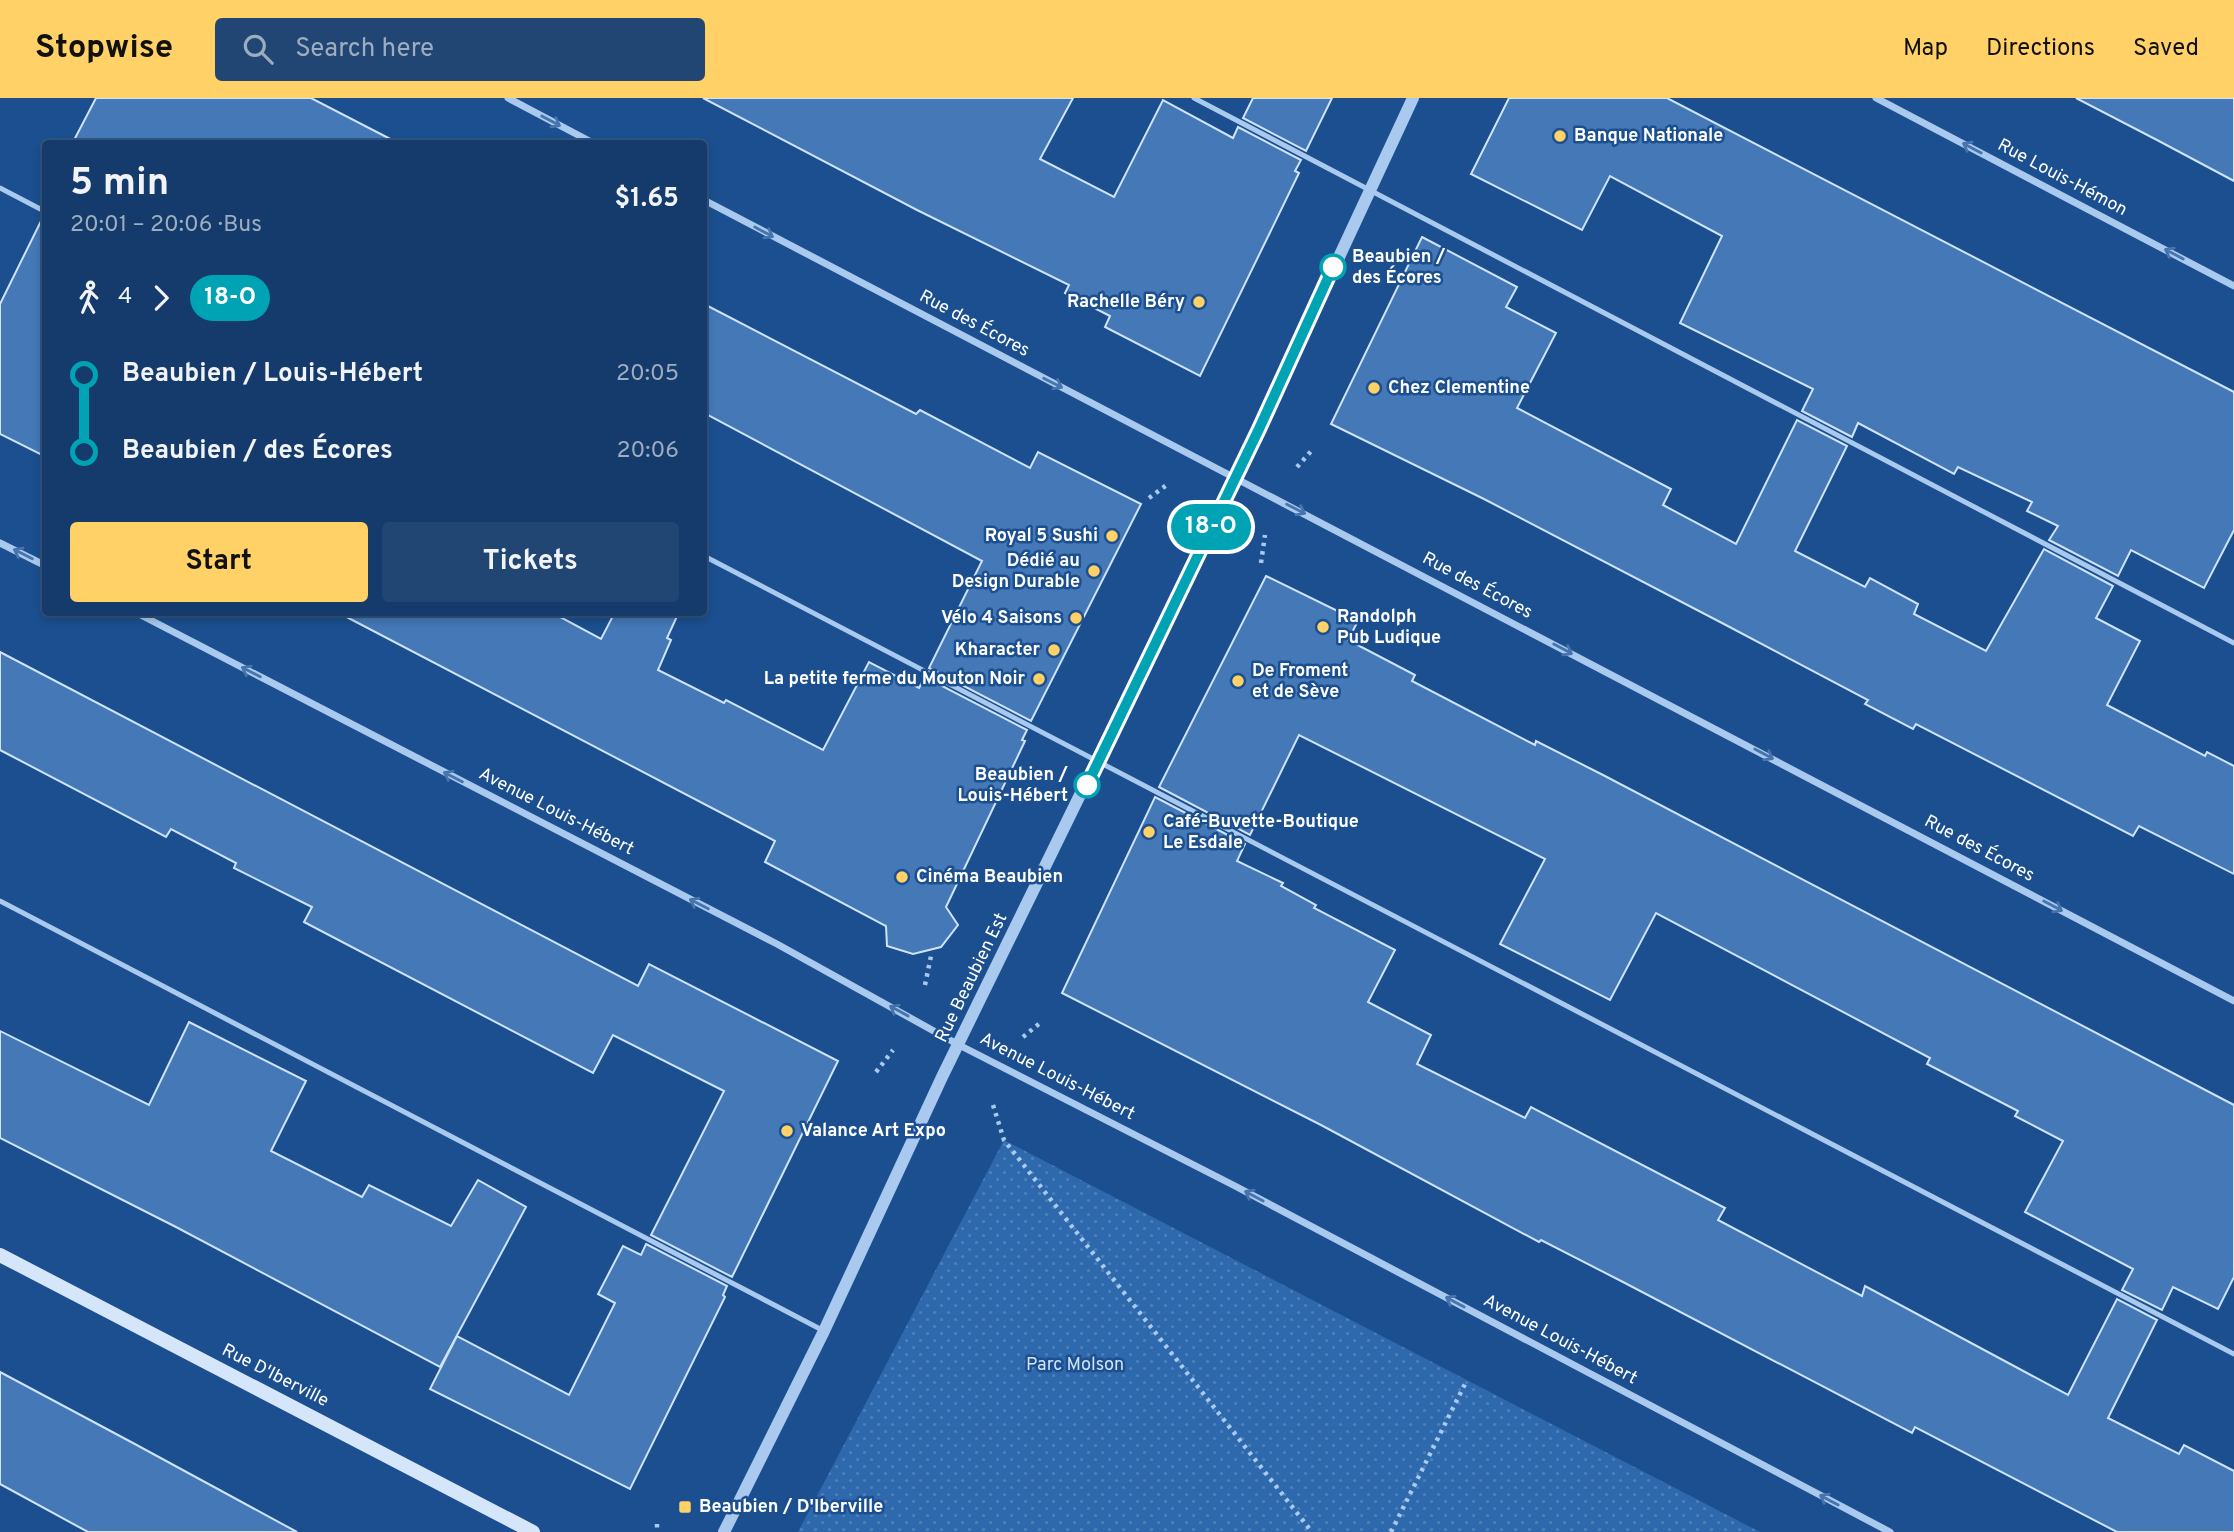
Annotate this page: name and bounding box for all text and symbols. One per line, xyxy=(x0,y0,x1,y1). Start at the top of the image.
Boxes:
search box xyxy=(215,18,705,81)
text: Stopwise xyxy=(35,28,173,70)
icon: search xyxy=(239,30,277,68)
text: Search here xyxy=(295,33,434,66)
text: Map xyxy=(1903,34,1948,64)
text: Directions xyxy=(1986,34,2095,64)
text: Saved xyxy=(2133,34,2199,64)
one-way arrow xyxy=(540,114,561,128)
place label: Banque Nationale xyxy=(1574,125,1723,148)
marker: Banque Nationale xyxy=(1552,128,1568,144)
street label: Rue Louis-Hémon xyxy=(1993,134,2131,222)
one-way arrow xyxy=(1962,141,1983,155)
text: 5 min xyxy=(70,160,169,209)
text: $1.65 xyxy=(615,183,679,216)
text: 20:01 – 20:06 · Bus xyxy=(70,211,262,240)
one-way arrow xyxy=(753,226,774,239)
place label: Beaubien / des Écores xyxy=(1352,246,1446,290)
one-way arrow xyxy=(2164,247,2184,261)
marker: Beaubien / des Écores xyxy=(1320,254,1346,280)
icon: walk xyxy=(70,279,108,317)
icon: forward xyxy=(142,279,180,317)
text: 4 xyxy=(118,283,132,312)
text: 18-O xyxy=(204,283,256,313)
street label: Rue des Écores xyxy=(915,284,1034,363)
place label: Rachelle Béry xyxy=(1067,291,1185,314)
marker: Rachelle Béry xyxy=(1191,294,1207,310)
text: Beaubien / Louis-Hébert xyxy=(122,358,423,391)
text: 20:05 xyxy=(616,360,679,389)
one-way arrow xyxy=(1042,376,1062,390)
place label: Chez Clementine xyxy=(1388,377,1530,400)
marker: Chez Clementine xyxy=(1366,380,1382,396)
text: Beaubien / des Écores xyxy=(122,435,393,468)
text: 20:06 xyxy=(616,437,679,466)
one-way arrow xyxy=(1285,503,1306,517)
line badge: 18-O xyxy=(1162,504,1260,550)
text: 18-O xyxy=(1185,512,1237,542)
button: Start xyxy=(70,522,368,602)
button: Tickets xyxy=(382,522,679,602)
place label: Royal 5 Sushi xyxy=(985,525,1098,548)
marker: Royal 5 Sushi xyxy=(1104,528,1120,544)
street label: Rue des Écores xyxy=(1418,546,1537,625)
one-way arrow xyxy=(13,547,34,561)
place label: Dédié au Design Durable xyxy=(952,550,1080,594)
marker: Dédié au Design Durable xyxy=(1086,563,1102,579)
place label: Randolph Pub Ludique xyxy=(1337,606,1441,650)
place label: Vélo 4 Saisons xyxy=(941,607,1062,630)
marker: Vélo 4 Saisons xyxy=(1068,610,1084,626)
marker: Randolph Pub Ludique xyxy=(1315,619,1331,635)
place label: Kharacter xyxy=(955,639,1041,662)
marker: Kharacter xyxy=(1046,642,1062,658)
one-way arrow xyxy=(1552,642,1573,656)
place label: De Froment et de Sève xyxy=(1252,660,1348,704)
one-way arrow xyxy=(241,665,262,679)
place label: La petite ferme du Mouton Noir xyxy=(764,668,1025,691)
marker: La petite ferme du Mouton Noir xyxy=(1031,671,1047,687)
marker: De Froment et de Sève xyxy=(1230,673,1246,689)
one-way arrow xyxy=(1753,748,1774,762)
street label: Avenue Louis-Hébert xyxy=(474,763,638,861)
place label: Beaubien / Louis-Hébert xyxy=(957,764,1069,808)
one-way arrow xyxy=(443,769,464,783)
marker: Beaubien / Louis-Hébert xyxy=(1074,772,1100,798)
street label: Rue des Écores xyxy=(1920,809,2039,888)
place label: Café-Buvette-Boutique Le Esdale xyxy=(1163,811,1359,855)
marker: Café-Buvette-Boutique Le Esdale xyxy=(1141,824,1157,840)
place label: Cinéma Beaubien xyxy=(916,866,1063,889)
marker: Cinéma Beaubien xyxy=(894,869,910,885)
one-way arrow xyxy=(689,896,709,910)
one-way arrow xyxy=(2042,899,2062,913)
street label: Rue Beaubien Est xyxy=(931,909,1013,1047)
one-way arrow xyxy=(889,1004,910,1017)
street label: Avenue Louis-Hébert xyxy=(975,1028,1139,1126)
place label: Valance Art Expo xyxy=(801,1120,946,1143)
marker: Valance Art Expo xyxy=(779,1123,795,1139)
one-way arrow xyxy=(1244,1189,1265,1202)
street label: Avenue Louis-Hébert xyxy=(1479,1290,1641,1390)
one-way arrow xyxy=(1445,1295,1466,1308)
street label: Rue D'Iberville xyxy=(218,1339,332,1413)
park label: Parc Molson xyxy=(1026,1354,1124,1377)
one-way arrow xyxy=(1820,1493,1840,1507)
place label: Beaubien / D'Iberville xyxy=(699,1496,883,1519)
marker: Beaubien / D'Iberville xyxy=(677,1499,693,1515)

